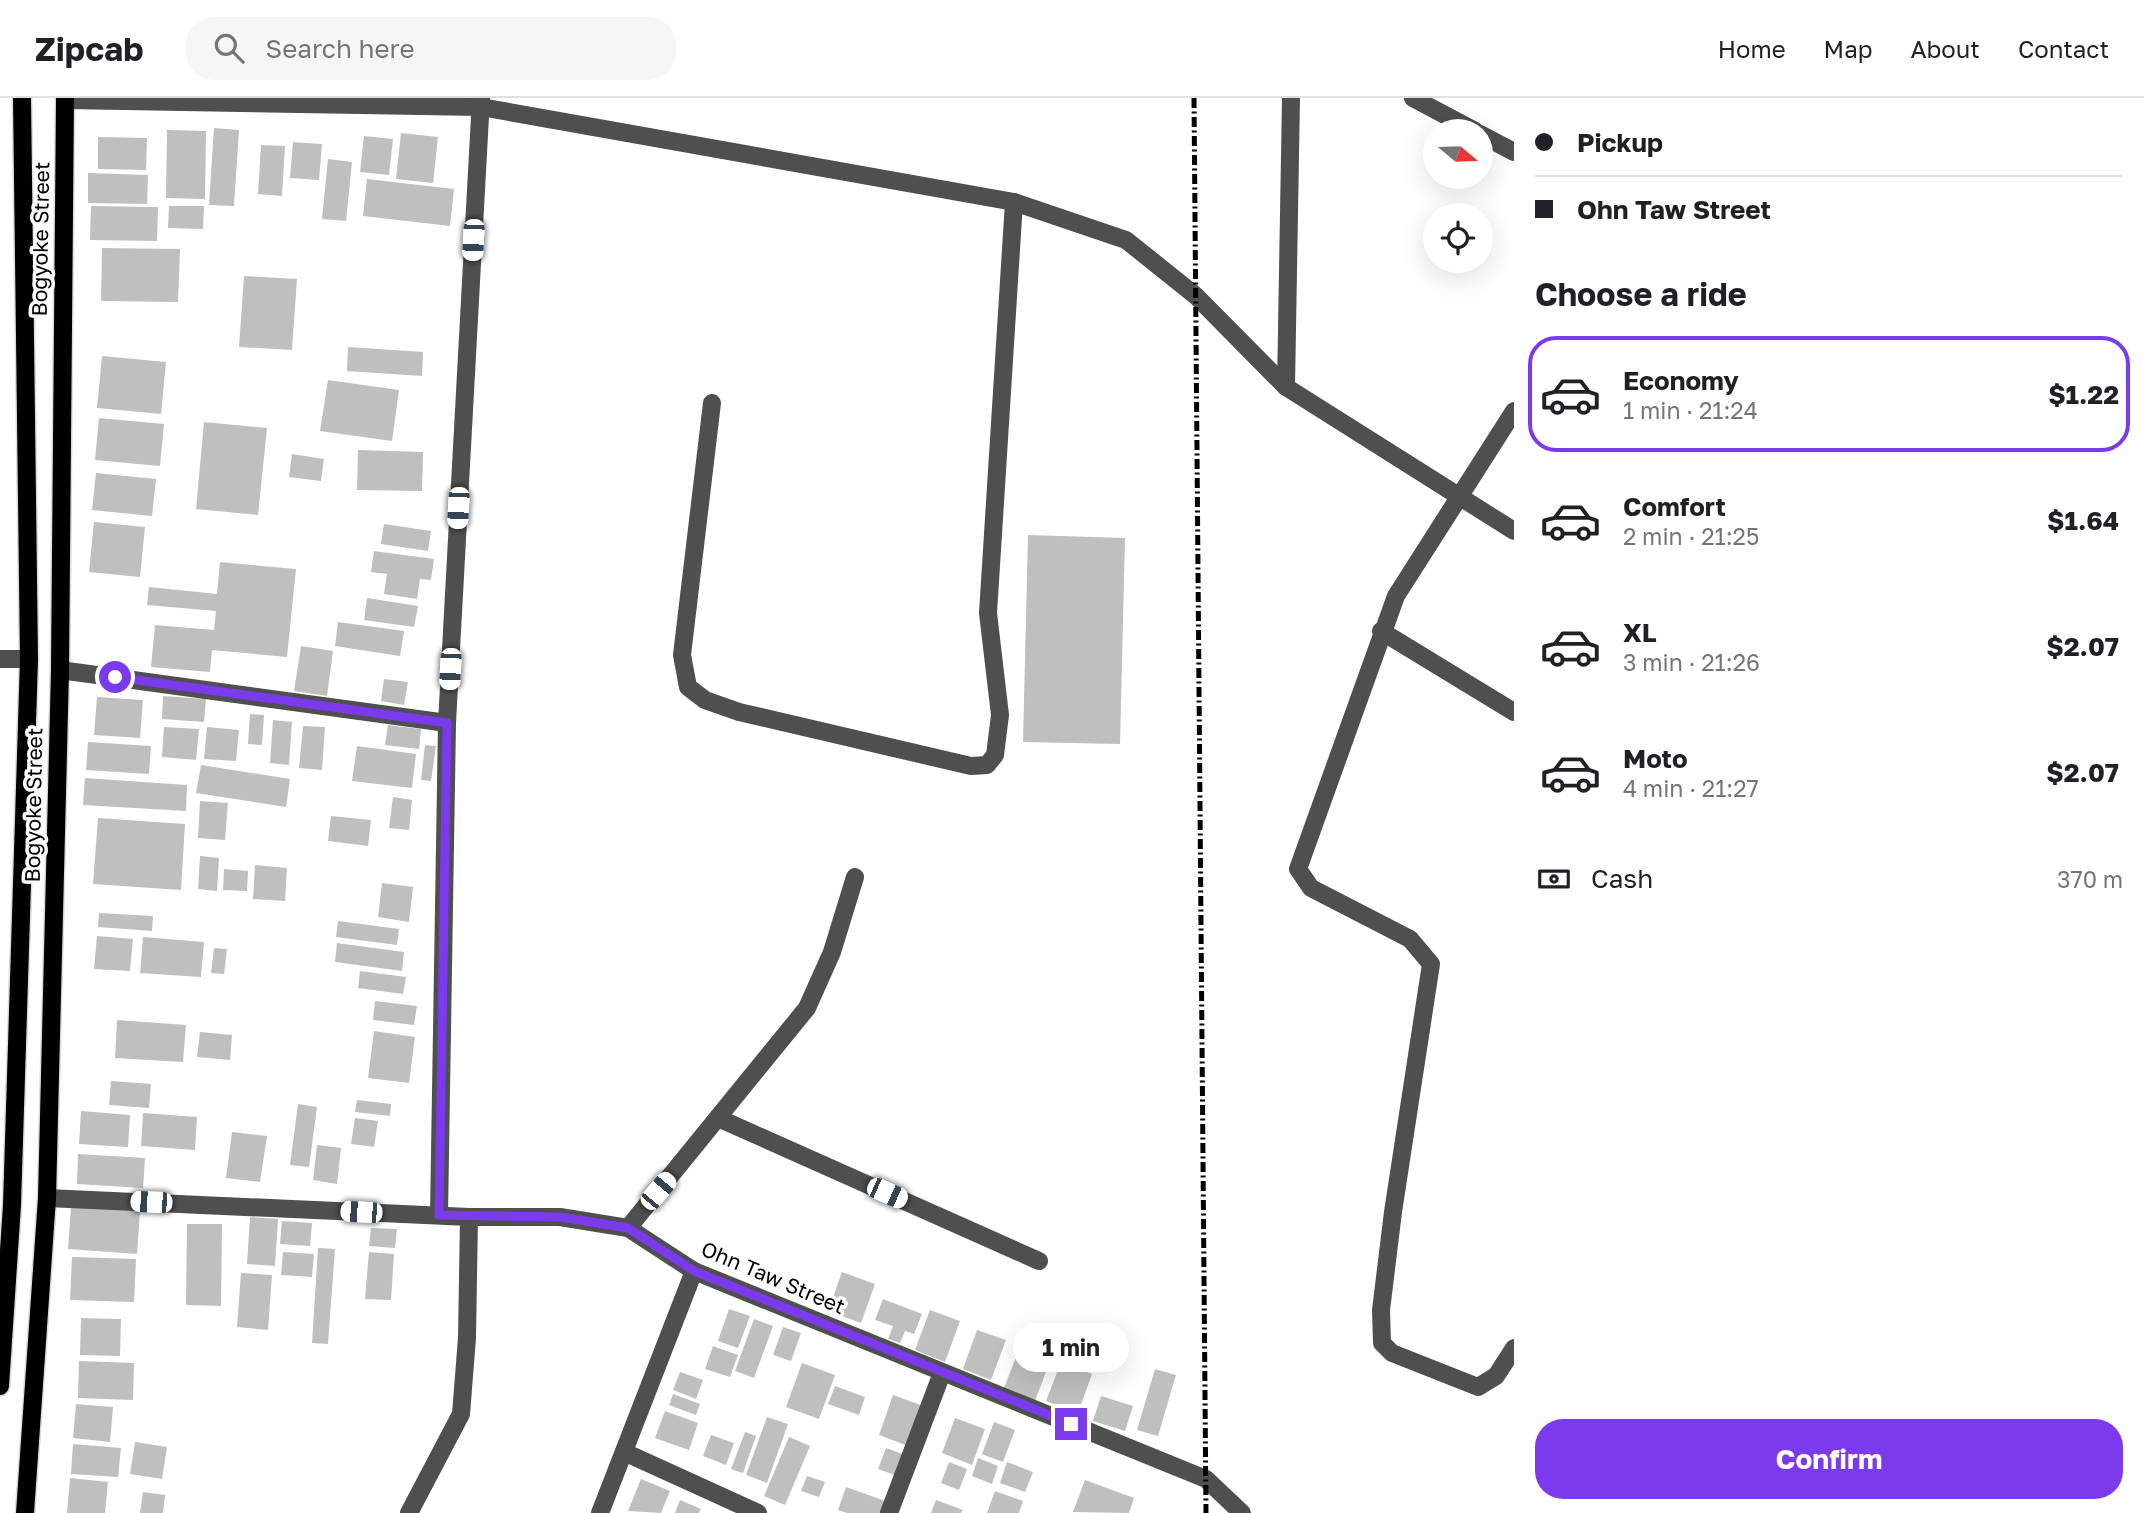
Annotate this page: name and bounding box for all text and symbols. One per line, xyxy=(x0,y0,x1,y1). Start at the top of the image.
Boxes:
search box xyxy=(186,17,676,80)
text: Zipcab xyxy=(35,29,144,68)
icon: search xyxy=(210,29,248,67)
text: Search here xyxy=(266,33,415,64)
text: Home xyxy=(1718,34,1786,63)
text: Map xyxy=(1824,34,1873,63)
text: About xyxy=(1911,34,1980,63)
text: Contact xyxy=(2018,34,2109,63)
north arrow xyxy=(1423,119,1493,189)
map controls xyxy=(1423,119,1493,273)
text: Pickup xyxy=(1577,127,1663,158)
street label: Bogyoke Street xyxy=(26,161,54,316)
text: Ohn Taw Street xyxy=(1577,194,1771,225)
button: locate xyxy=(1423,203,1493,273)
car xyxy=(462,218,485,262)
text: Choose a ride xyxy=(1535,275,1747,313)
icon: car xyxy=(1539,363,1602,426)
text: Economy xyxy=(1623,365,1739,396)
text: $1.22 xyxy=(2048,379,2119,410)
text: 1 min · 21:24 xyxy=(1623,396,1758,424)
car xyxy=(447,486,470,530)
icon: car xyxy=(1539,489,1602,552)
text: Comfort xyxy=(1623,491,1726,522)
text: $1.64 xyxy=(2047,505,2119,536)
text: 2 min · 21:25 xyxy=(1623,522,1759,550)
icon: car xyxy=(1539,615,1602,678)
text: XL xyxy=(1623,617,1657,648)
text: $2.07 xyxy=(2046,631,2119,662)
car xyxy=(439,647,462,691)
text: 3 min · 21:26 xyxy=(1623,648,1760,676)
route start xyxy=(99,661,131,693)
street label: Bogyoke Street xyxy=(19,727,47,882)
icon: car xyxy=(1539,741,1602,804)
text: Moto xyxy=(1623,743,1688,774)
text: $2.07 xyxy=(2046,757,2119,788)
text: 4 min · 21:27 xyxy=(1623,774,1759,802)
icon: cash xyxy=(1535,860,1573,898)
text: Cash xyxy=(1591,863,1653,894)
text: 370 m xyxy=(2057,865,2123,893)
car xyxy=(637,1168,680,1214)
car xyxy=(864,1175,911,1211)
car xyxy=(130,1191,173,1213)
car xyxy=(340,1200,383,1224)
street label: Ohn Taw Street xyxy=(698,1235,849,1319)
callout: 1 min xyxy=(1013,1322,1129,1372)
text: 1 min xyxy=(1042,1333,1100,1361)
route end xyxy=(1055,1408,1087,1440)
button: Confirm xyxy=(1535,1419,2123,1499)

